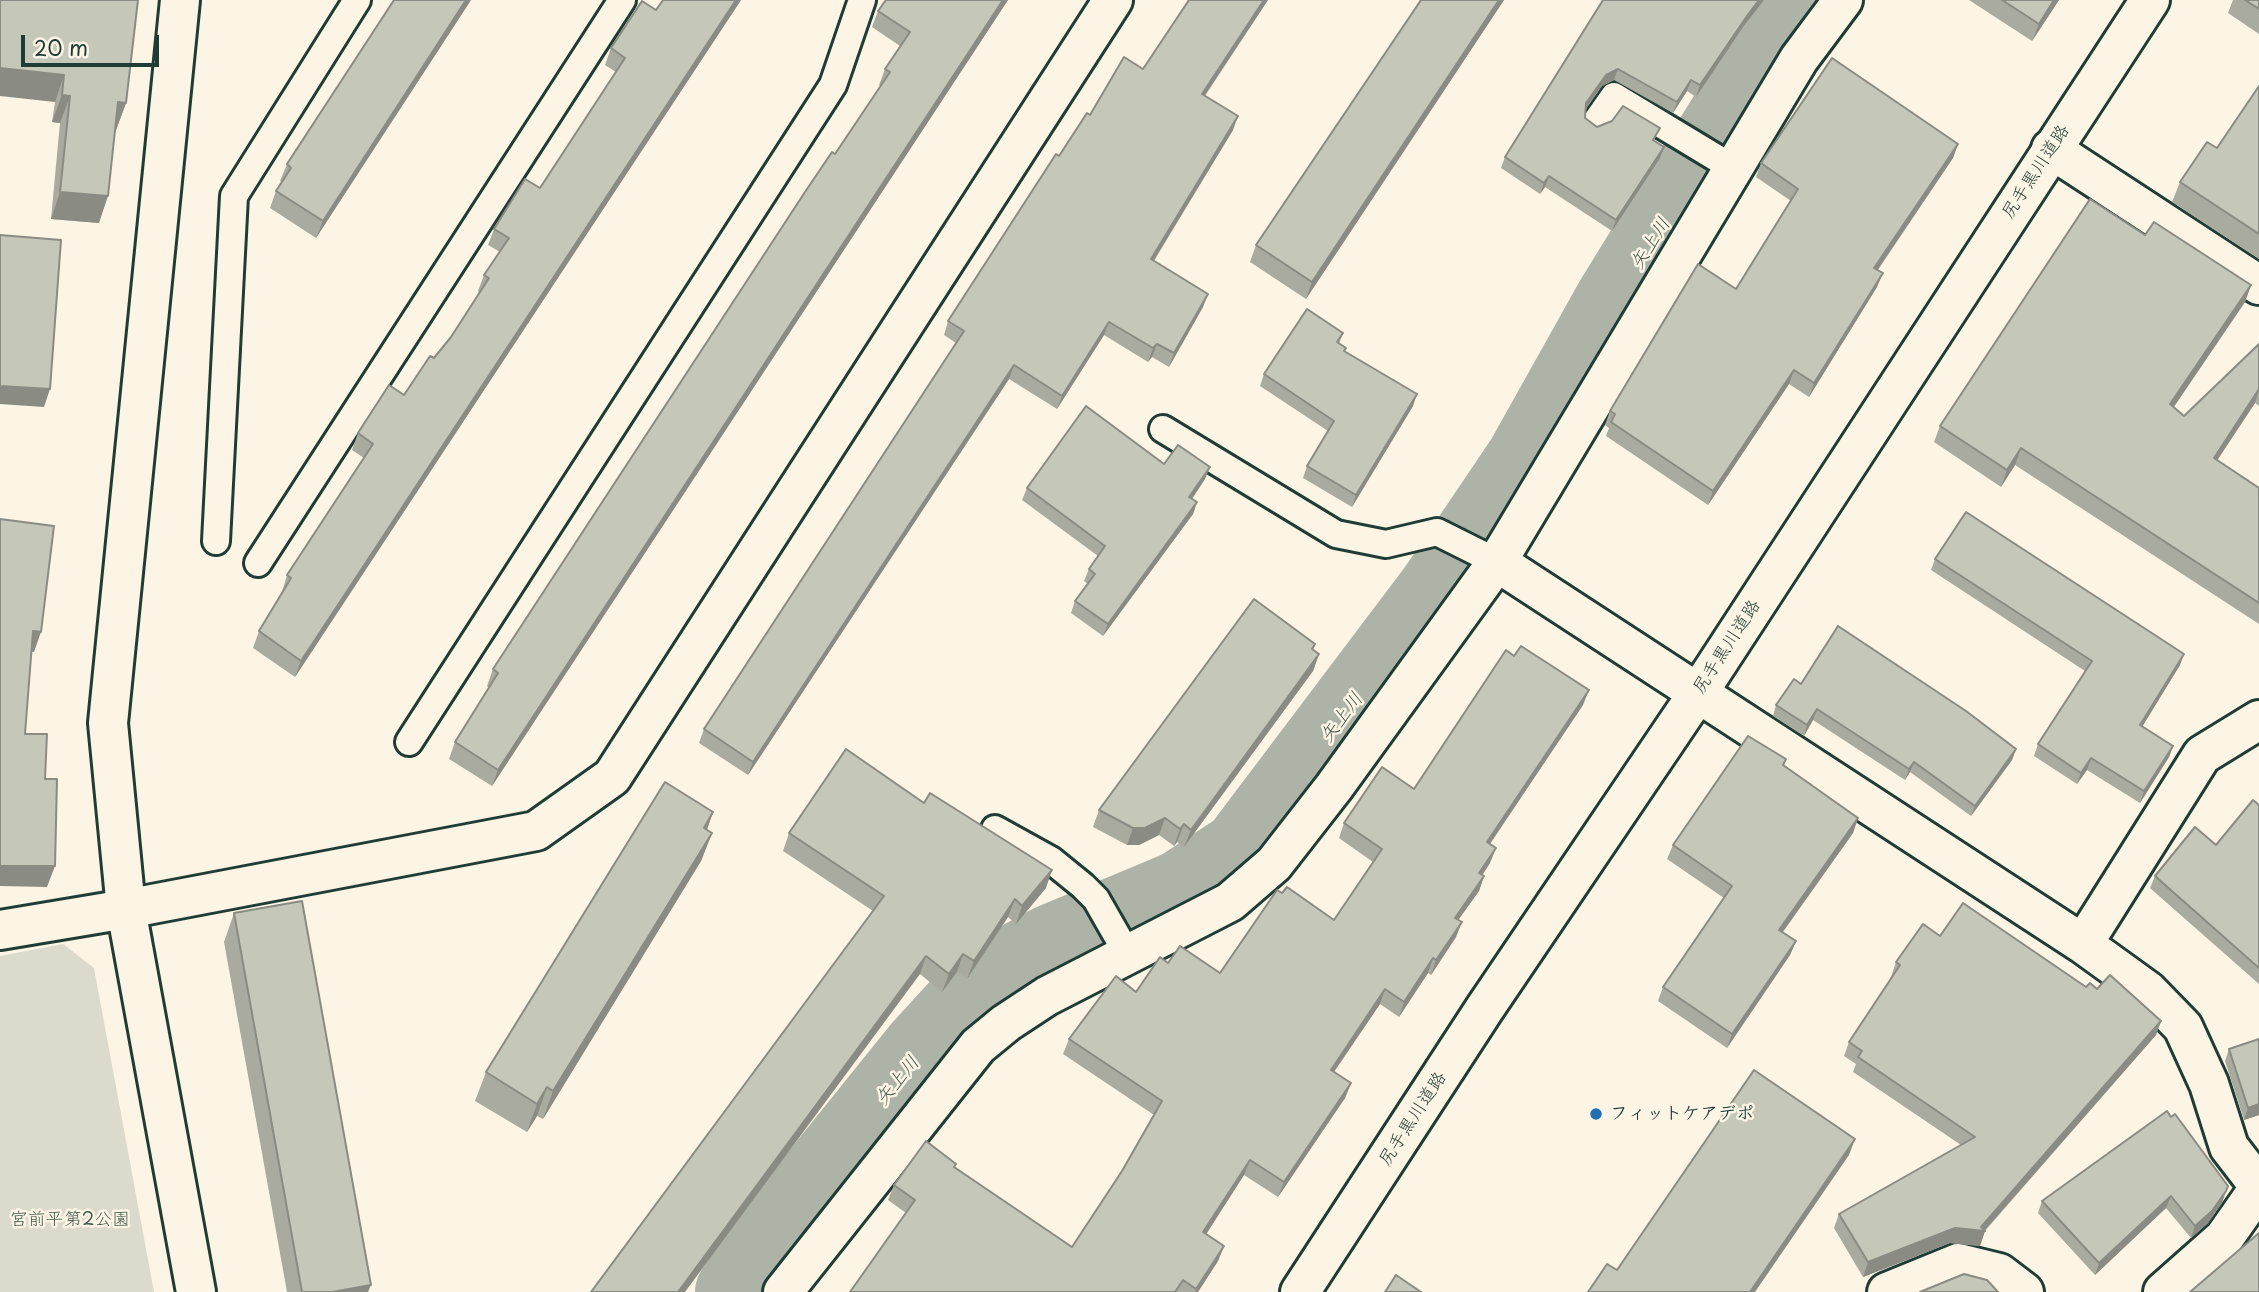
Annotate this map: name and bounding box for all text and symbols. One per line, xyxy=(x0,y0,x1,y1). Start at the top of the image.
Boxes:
scale bar xyxy=(24,21,163,65)
text: 20 m xyxy=(34,31,88,63)
street label: 尻手黒川道路 xyxy=(1998,121,2074,223)
water label: 矢上川 xyxy=(1626,214,1676,274)
street label: 尻手黒川道路 xyxy=(1689,596,1765,698)
water label: 矢上川 xyxy=(1316,688,1368,748)
water label: 矢上川 xyxy=(871,1052,925,1110)
street label: 尻手黒川道路 xyxy=(1375,1068,1451,1170)
place label: フィットケアデポ xyxy=(1610,1103,1754,1125)
marker: フィットケアデポ xyxy=(1588,1106,1604,1122)
park label: 宮前平第2公園 xyxy=(10,1209,130,1231)

